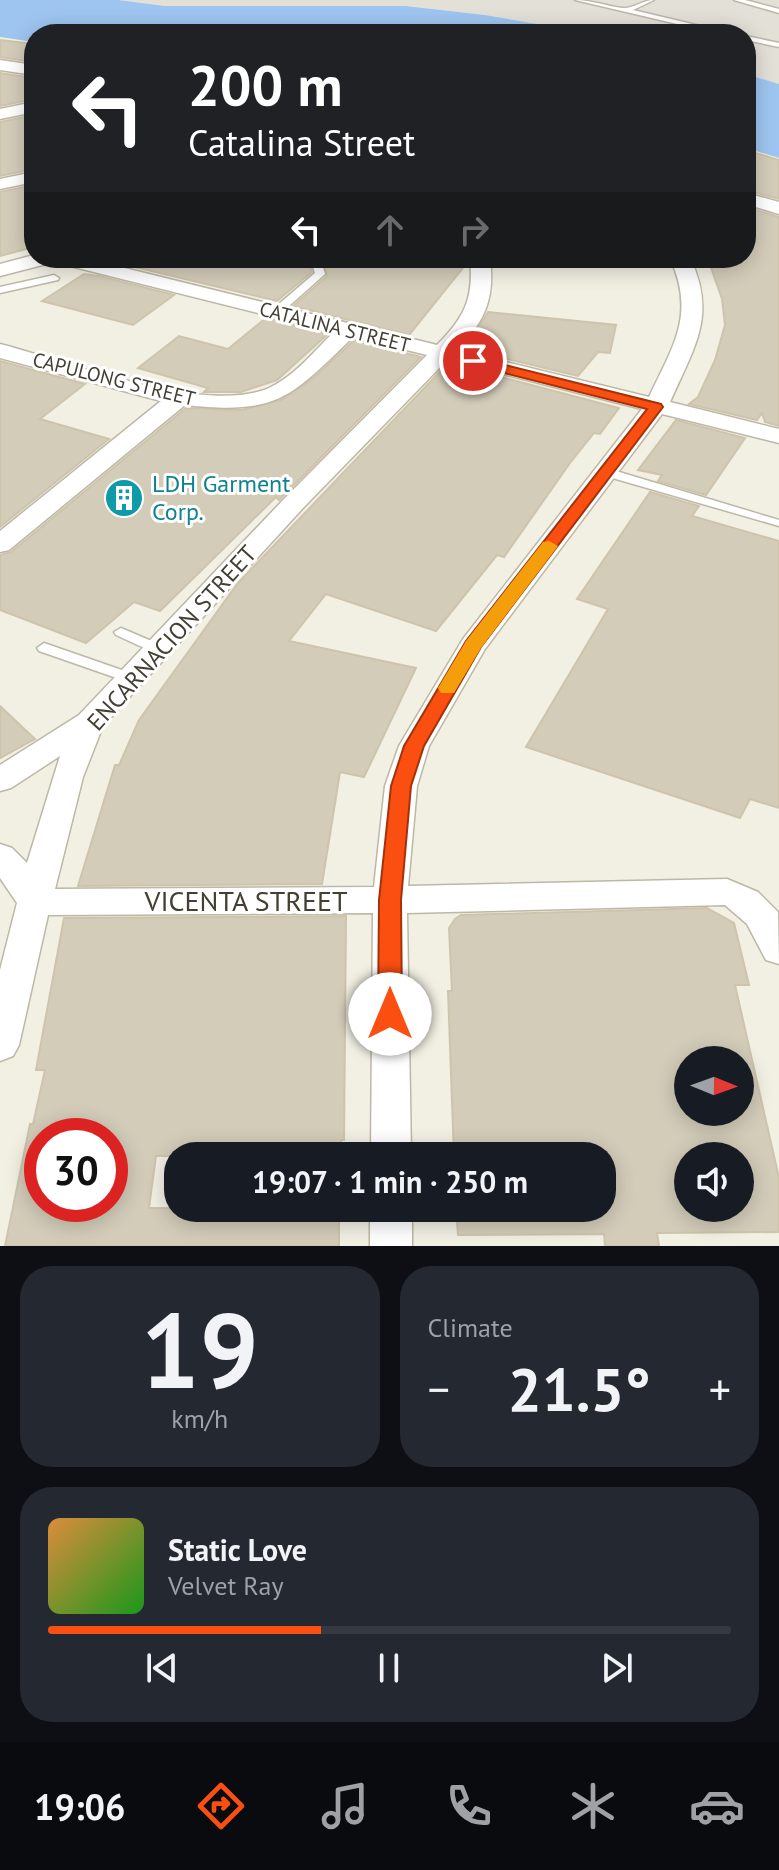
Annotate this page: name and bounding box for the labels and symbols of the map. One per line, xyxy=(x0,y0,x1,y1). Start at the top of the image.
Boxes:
street label: CATALINA STREET xyxy=(257,296,413,358)
pin xyxy=(439,327,507,395)
street label: CAPULONG STREET xyxy=(30,346,198,412)
place label: LDH Garment Corp. xyxy=(152,468,290,527)
building icon: LDH Garment Corp. xyxy=(103,477,145,519)
street label: ENCARNACION STREET xyxy=(80,538,263,737)
street label: VICENTA STREET xyxy=(144,882,348,919)
position arrow xyxy=(348,972,432,1056)
north arrow xyxy=(674,1046,754,1126)
speed limit sign: 30 xyxy=(24,1118,128,1222)

